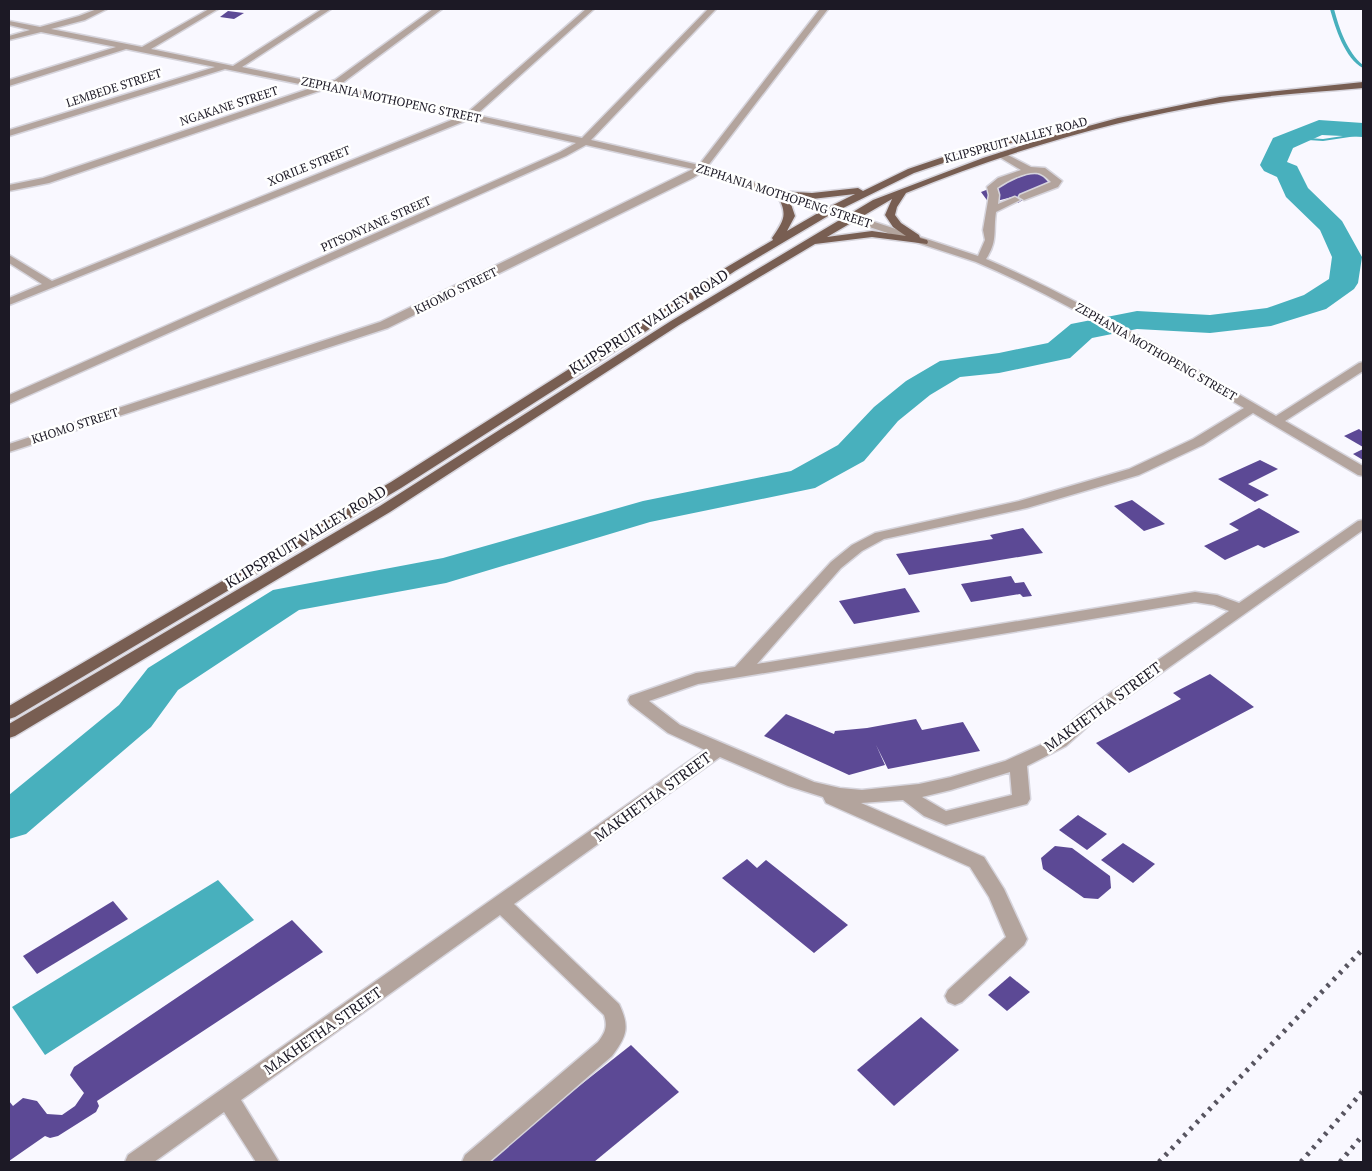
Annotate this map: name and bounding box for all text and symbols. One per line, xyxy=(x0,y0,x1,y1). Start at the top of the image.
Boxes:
street label: LEMBEDE STREET xyxy=(64,65,164,110)
street label: ZEPHANIA MOTHOPENG STREET xyxy=(300,73,483,126)
street label: NGAKANE STREET xyxy=(178,82,280,128)
street label: KLIPSPRUIT VALLEY ROAD xyxy=(943,113,1089,166)
street label: XORILE STREET xyxy=(265,142,353,189)
street label: ZEPHANIA MOTHOPENG STREET xyxy=(695,160,874,231)
street label: PITSONYANE STREET xyxy=(318,192,434,255)
street label: KHOMO STREET xyxy=(412,264,500,317)
street label: KLIPSPRUIT VALLEY ROAD xyxy=(565,264,732,378)
street label: ZEPHANIA MOTHOPENG STREET xyxy=(1073,299,1240,404)
street label: KHOMO STREET xyxy=(30,404,121,447)
street label: KLIPSPRUIT VALLEY ROAD xyxy=(221,480,390,592)
street label: MAKHETHA STREET xyxy=(1040,657,1165,755)
street label: MAKHETHA STREET xyxy=(590,747,715,845)
street label: MAKHETHA STREET xyxy=(259,982,386,1079)

